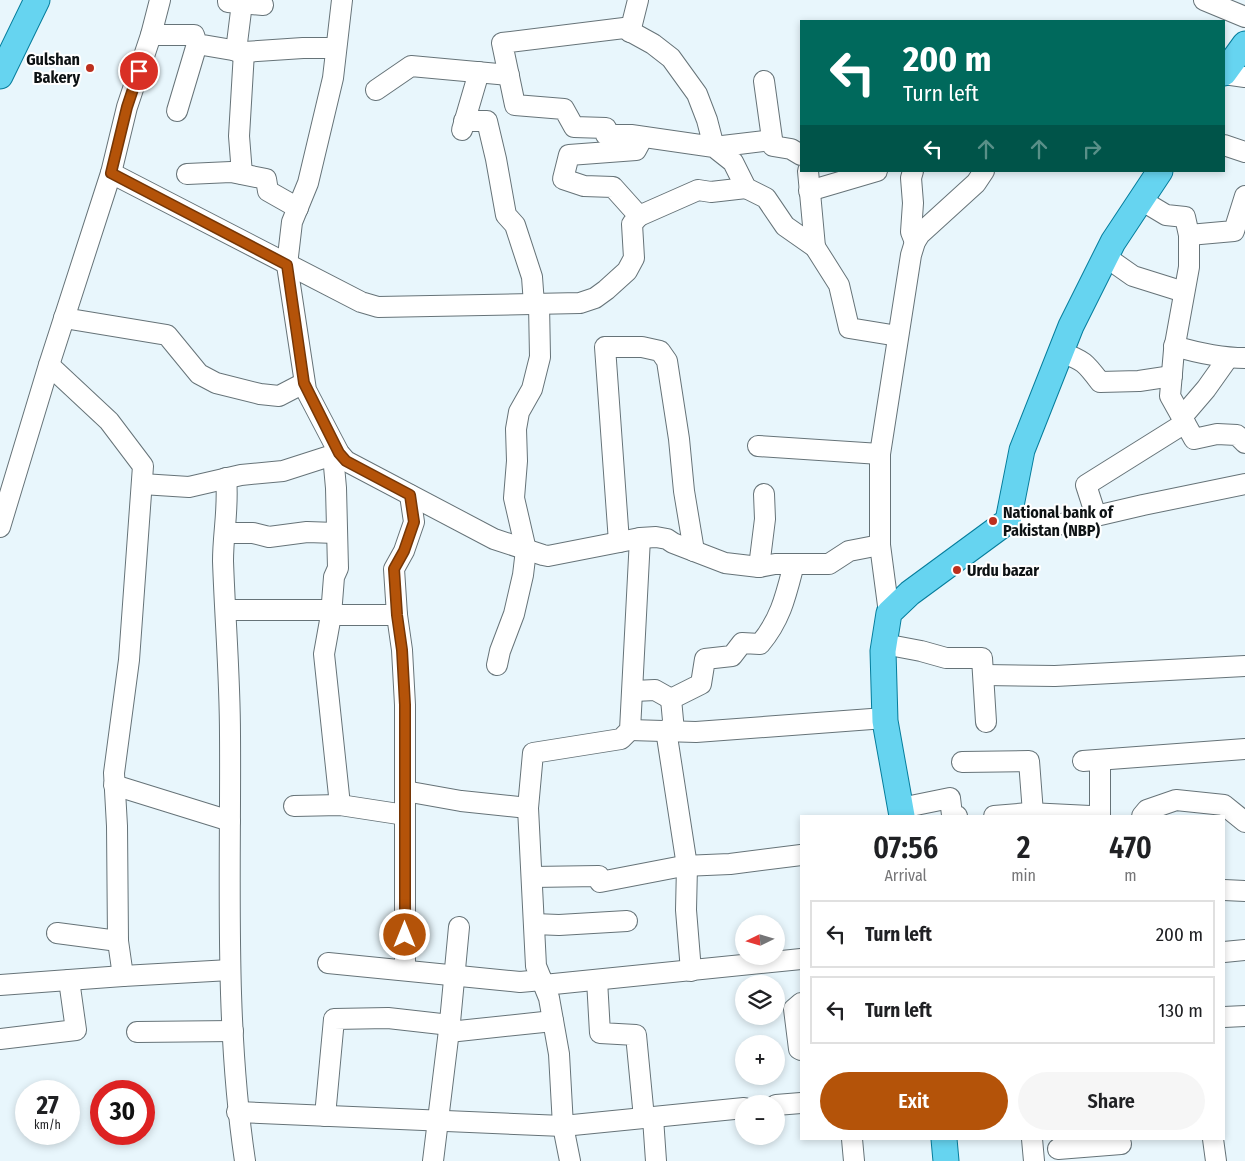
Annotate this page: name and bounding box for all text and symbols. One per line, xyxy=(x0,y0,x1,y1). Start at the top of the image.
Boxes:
text: 200 m xyxy=(903,38,991,80)
icon: left xyxy=(820,40,885,105)
place label: Gulshan Bakery xyxy=(26,50,80,87)
pin xyxy=(118,50,160,92)
icon: arrive xyxy=(125,57,153,85)
marker: Gulshan Bakery xyxy=(84,62,96,74)
text: Turn left xyxy=(903,80,979,107)
icon: left xyxy=(919,135,947,163)
icon: ahead xyxy=(972,135,1000,163)
icon: ahead xyxy=(1025,135,1053,163)
icon: right xyxy=(1078,135,1106,163)
place label: National bank of Pakistan (NBP) xyxy=(1003,503,1115,540)
marker: National bank of Pakistan (NBP) xyxy=(987,515,999,527)
place label: Urdu bazar xyxy=(967,561,1039,580)
marker: Urdu bazar xyxy=(951,564,963,576)
text: 07:56 xyxy=(873,830,938,866)
text: 2 xyxy=(1017,830,1030,866)
text: 470 xyxy=(1109,830,1152,866)
text: Arrival xyxy=(884,866,927,885)
text: min xyxy=(1011,866,1036,885)
text: m xyxy=(1124,866,1137,885)
position arrow xyxy=(378,908,430,960)
north arrow xyxy=(735,915,785,965)
map controls xyxy=(735,915,785,1145)
icon: left xyxy=(822,920,850,948)
text: Turn left xyxy=(865,923,932,946)
text: 200 m xyxy=(1156,923,1203,946)
button: layers xyxy=(735,975,785,1025)
icon: left xyxy=(822,996,850,1024)
text: Turn left xyxy=(865,999,932,1022)
text: 130 m xyxy=(1158,999,1203,1022)
button: + xyxy=(735,1035,785,1085)
button: Exit xyxy=(820,1072,1008,1130)
button: Share xyxy=(1018,1072,1205,1130)
speed limit sign: 30 xyxy=(90,1080,155,1145)
text: 27 xyxy=(36,1091,59,1121)
button: − xyxy=(735,1095,785,1145)
text: km/h xyxy=(34,1118,61,1132)

